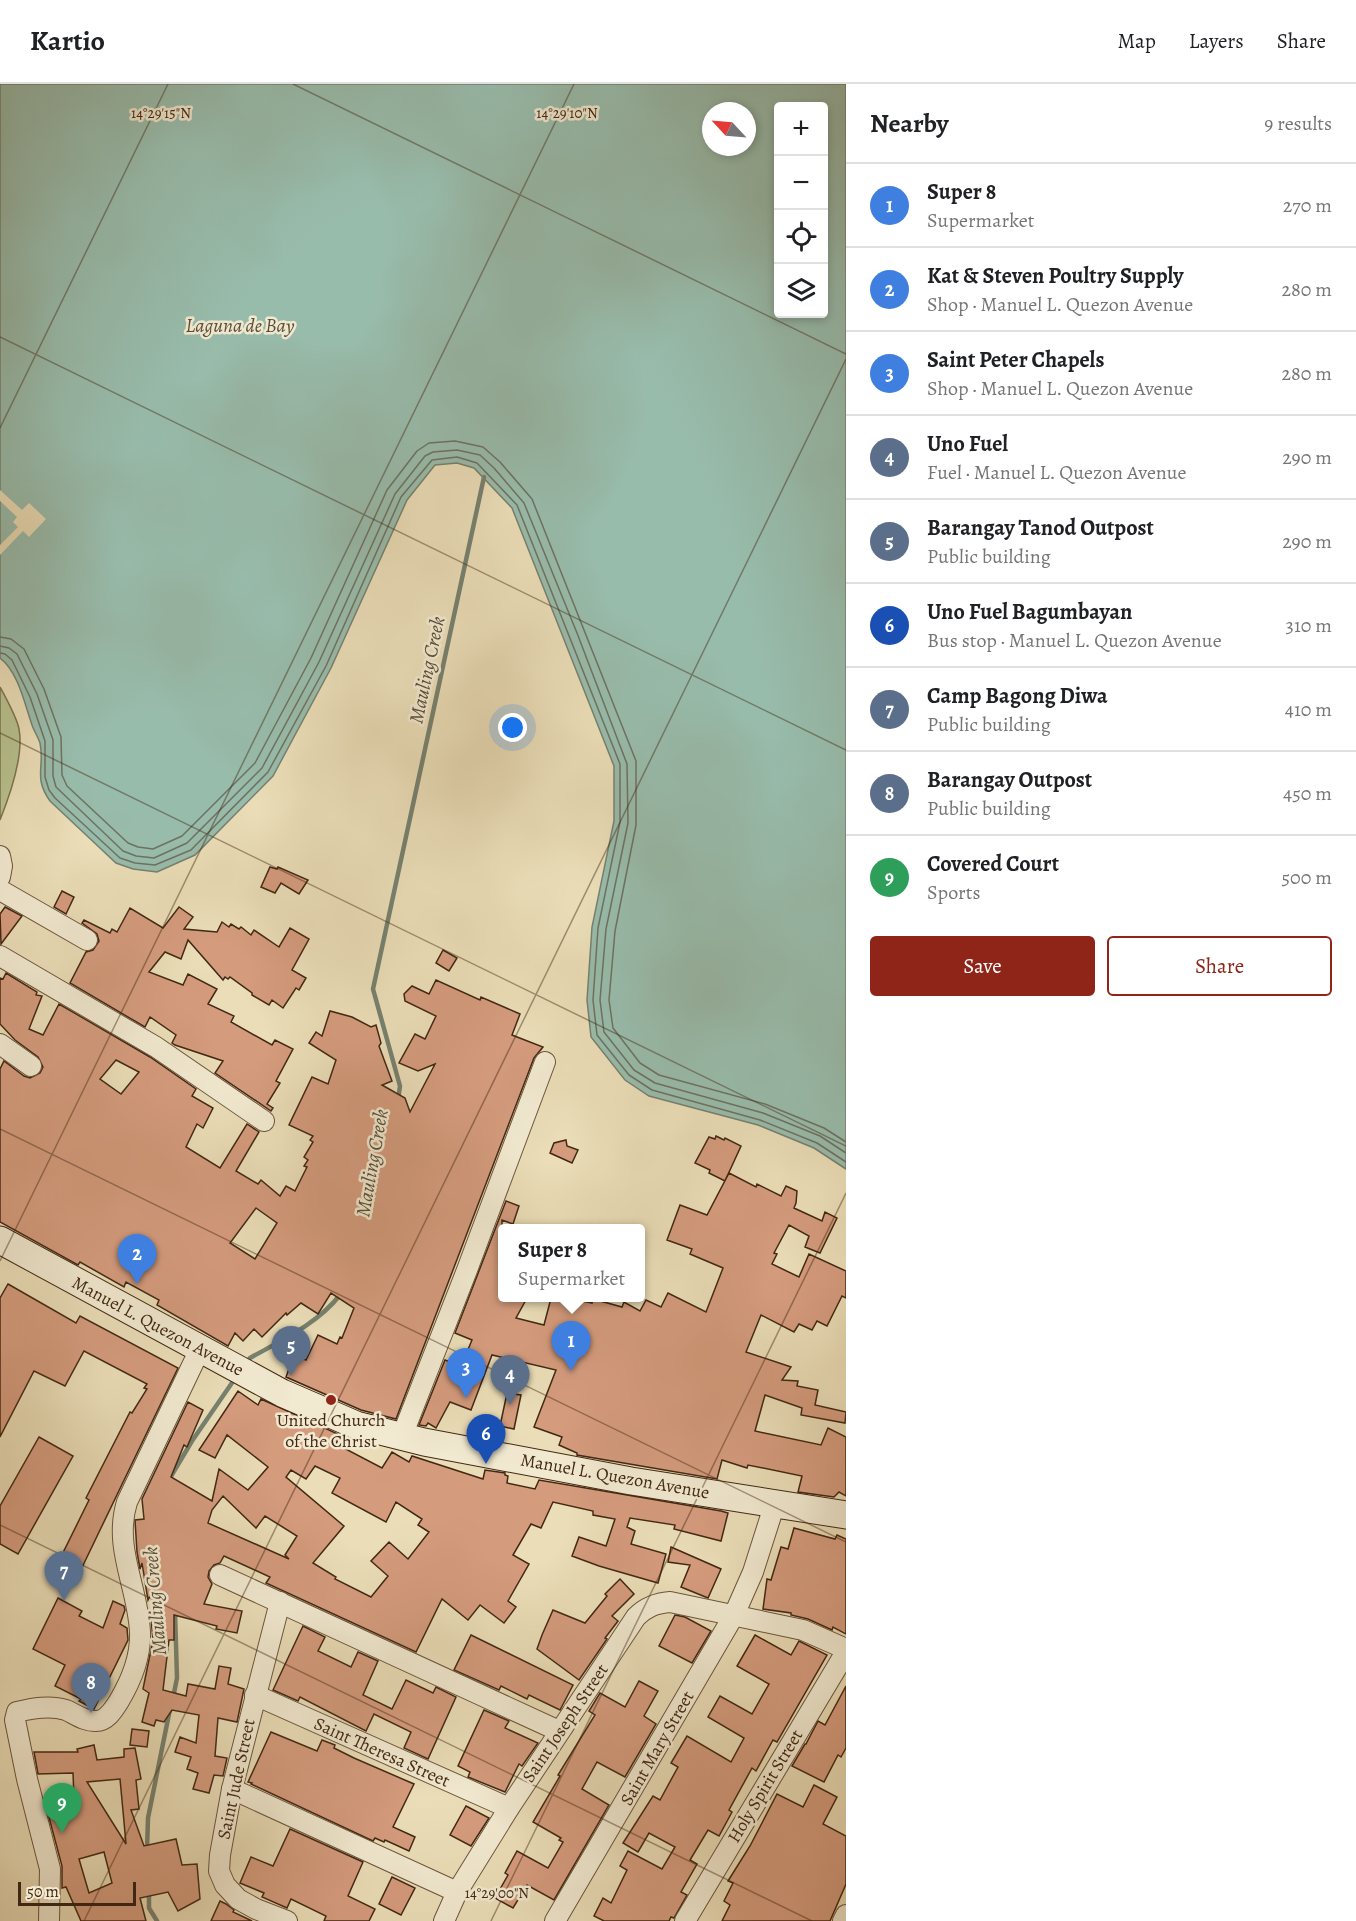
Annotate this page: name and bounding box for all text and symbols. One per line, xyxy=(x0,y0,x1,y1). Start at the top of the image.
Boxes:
text: Kartio xyxy=(30,22,105,60)
text: Map xyxy=(1117,27,1156,55)
text: Layers xyxy=(1189,27,1244,55)
text: Share xyxy=(1277,27,1326,55)
north arrow xyxy=(702,102,756,156)
map controls xyxy=(774,102,828,318)
button: + xyxy=(774,102,828,156)
text: 14°29'15"N xyxy=(131,103,191,123)
text: 14°29'10"N xyxy=(536,103,598,123)
text: Nearby xyxy=(870,106,949,141)
text: 9 results xyxy=(1264,110,1332,137)
button: − xyxy=(774,156,828,210)
text: Super 8 xyxy=(927,177,996,207)
text: 1 xyxy=(886,192,893,219)
text: 270 m xyxy=(1283,192,1332,219)
text: Supermarket xyxy=(927,207,1034,234)
button: locate xyxy=(774,210,828,264)
text: Kat & Steven Poultry Supply xyxy=(927,261,1184,291)
button: layers xyxy=(774,264,828,318)
text: 2 xyxy=(885,276,894,303)
text: 280 m xyxy=(1282,276,1332,303)
text: Shop · Manuel L. Quezon Avenue xyxy=(927,291,1193,318)
water label: Laguna de Bay xyxy=(185,312,295,339)
text: Saint Peter Chapels xyxy=(927,345,1104,375)
text: 3 xyxy=(885,360,894,387)
text: 280 m xyxy=(1282,360,1332,387)
text: Shop · Manuel L. Quezon Avenue xyxy=(927,375,1193,402)
text: Uno Fuel xyxy=(927,429,1008,459)
text: 4 xyxy=(885,444,894,471)
text: 290 m xyxy=(1282,444,1332,471)
text: Fuel · Manuel L. Quezon Avenue xyxy=(927,459,1187,486)
text: Barangay Tanod Outpost xyxy=(927,513,1154,543)
text: 5 xyxy=(885,528,894,555)
text: 290 m xyxy=(1282,528,1332,555)
text: Public building xyxy=(927,543,1051,570)
text: Uno Fuel Bagumbayan xyxy=(927,597,1132,627)
text: 6 xyxy=(885,612,894,639)
text: 310 m xyxy=(1286,612,1332,639)
water label: Mauling Creek xyxy=(402,614,452,726)
text: Bus stop · Manuel L. Quezon Avenue xyxy=(927,627,1222,654)
text: Camp Bagong Diwa xyxy=(927,681,1108,711)
text: 7 xyxy=(885,696,894,723)
text: 410 m xyxy=(1285,696,1332,723)
text: Public building xyxy=(927,711,1051,738)
your location xyxy=(498,713,527,742)
text: Barangay Outpost xyxy=(927,765,1092,795)
text: 8 xyxy=(885,780,894,807)
text: 450 m xyxy=(1283,780,1332,807)
text: Public building xyxy=(927,795,1051,822)
text: Covered Court xyxy=(927,849,1059,879)
text: 9 xyxy=(885,864,894,891)
text: 500 m xyxy=(1281,864,1332,891)
text: Sports xyxy=(927,879,980,906)
button: Save xyxy=(870,936,1095,996)
button: Share xyxy=(1107,936,1332,996)
water label: Mauling Creek xyxy=(349,1107,395,1219)
popup xyxy=(498,1224,645,1302)
pin: 2 xyxy=(118,1234,156,1284)
text: Super 8 xyxy=(518,1235,587,1265)
text: Supermarket xyxy=(518,1265,625,1292)
street label: Manuel L. Quezon Avenue xyxy=(68,1270,248,1382)
pin: 1 xyxy=(552,1322,590,1371)
pin: 5 xyxy=(272,1326,310,1376)
pin: 3 xyxy=(446,1348,486,1398)
pin: 4 xyxy=(490,1356,530,1405)
marker: United Church of the Christ xyxy=(324,1393,338,1407)
place label: United Church of the Christ xyxy=(277,1408,386,1453)
pin: 6 xyxy=(466,1414,506,1464)
street label: Manuel L. Quezon Avenue xyxy=(519,1448,711,1504)
water label: Mauling Creek xyxy=(137,1545,173,1656)
pin: 7 xyxy=(44,1552,84,1601)
street label: Saint Joseph Street xyxy=(516,1659,614,1787)
pin: 8 xyxy=(72,1664,110,1713)
street label: Saint Mary Street xyxy=(614,1686,700,1810)
street label: Saint Theresa Street xyxy=(310,1711,454,1793)
street label: Saint Jude Street xyxy=(212,1716,261,1841)
street label: Holy Spirit Street xyxy=(722,1725,808,1847)
pin: 9 xyxy=(42,1784,82,1833)
scale bar xyxy=(18,1879,136,1906)
text: 50 m xyxy=(27,1881,59,1903)
text: 14°29'00"N xyxy=(465,1883,529,1903)

